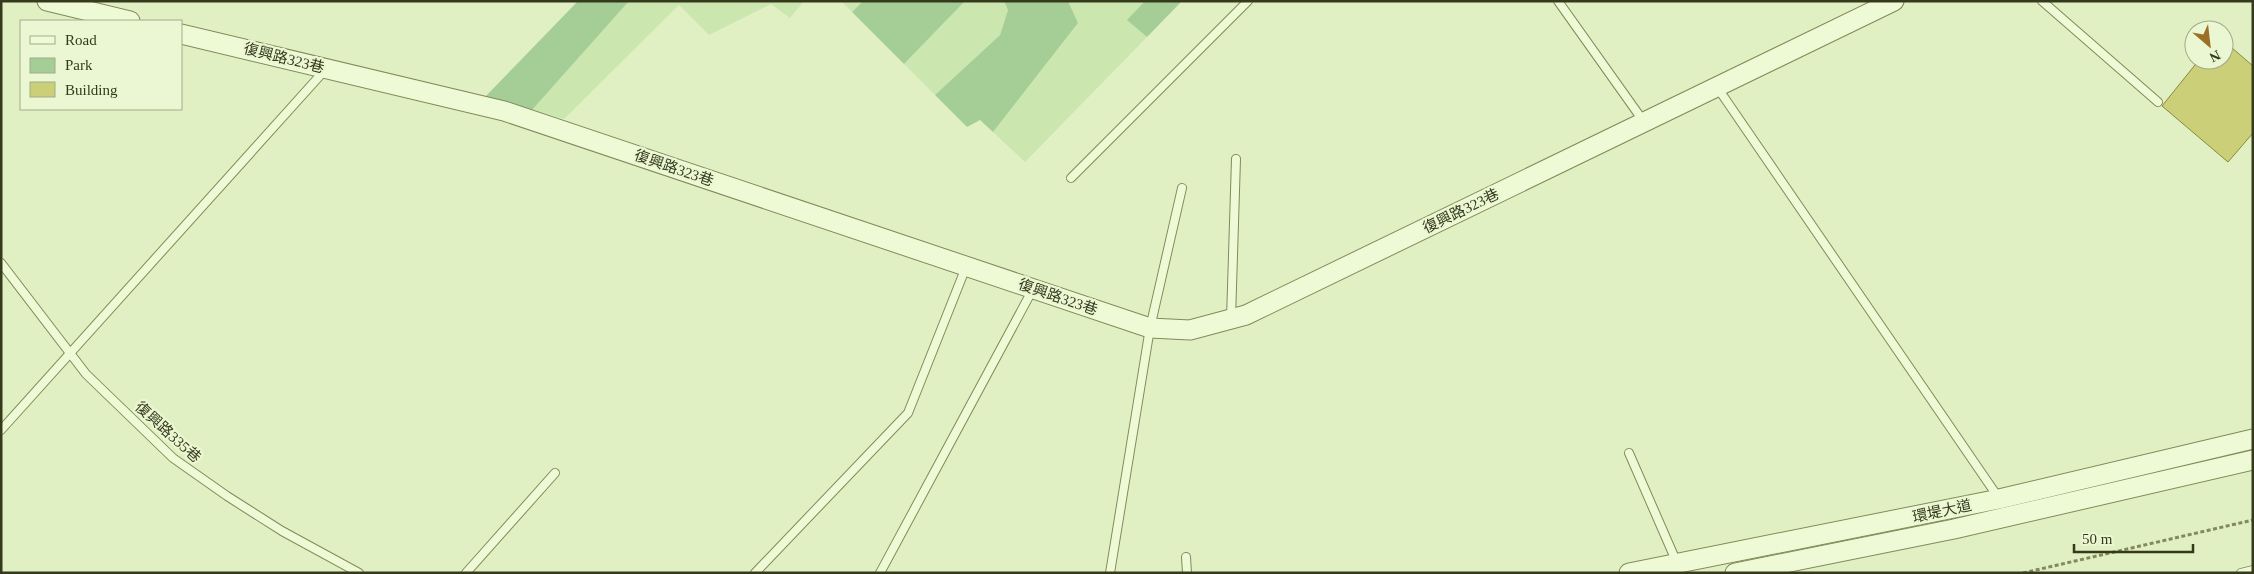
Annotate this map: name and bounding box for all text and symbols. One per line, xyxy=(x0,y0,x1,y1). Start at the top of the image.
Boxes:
legend xyxy=(20,20,182,110)
north arrow xyxy=(2184,20,2234,70)
text: Road xyxy=(65,32,97,48)
street label: 復興路323巷 xyxy=(242,40,326,76)
text: N xyxy=(2207,47,2223,65)
text: Park xyxy=(65,57,93,73)
text: Building xyxy=(65,82,118,98)
street label: 復興路323巷 xyxy=(632,147,716,189)
street label: 復興路323巷 xyxy=(1420,186,1502,236)
street label: 復興路323巷 xyxy=(1016,276,1100,318)
street label: 復興路335巷 xyxy=(132,398,204,466)
street label: 環堤大道 xyxy=(1911,497,1973,525)
scale bar xyxy=(2074,522,2193,554)
text: 50 m xyxy=(2082,531,2113,547)

